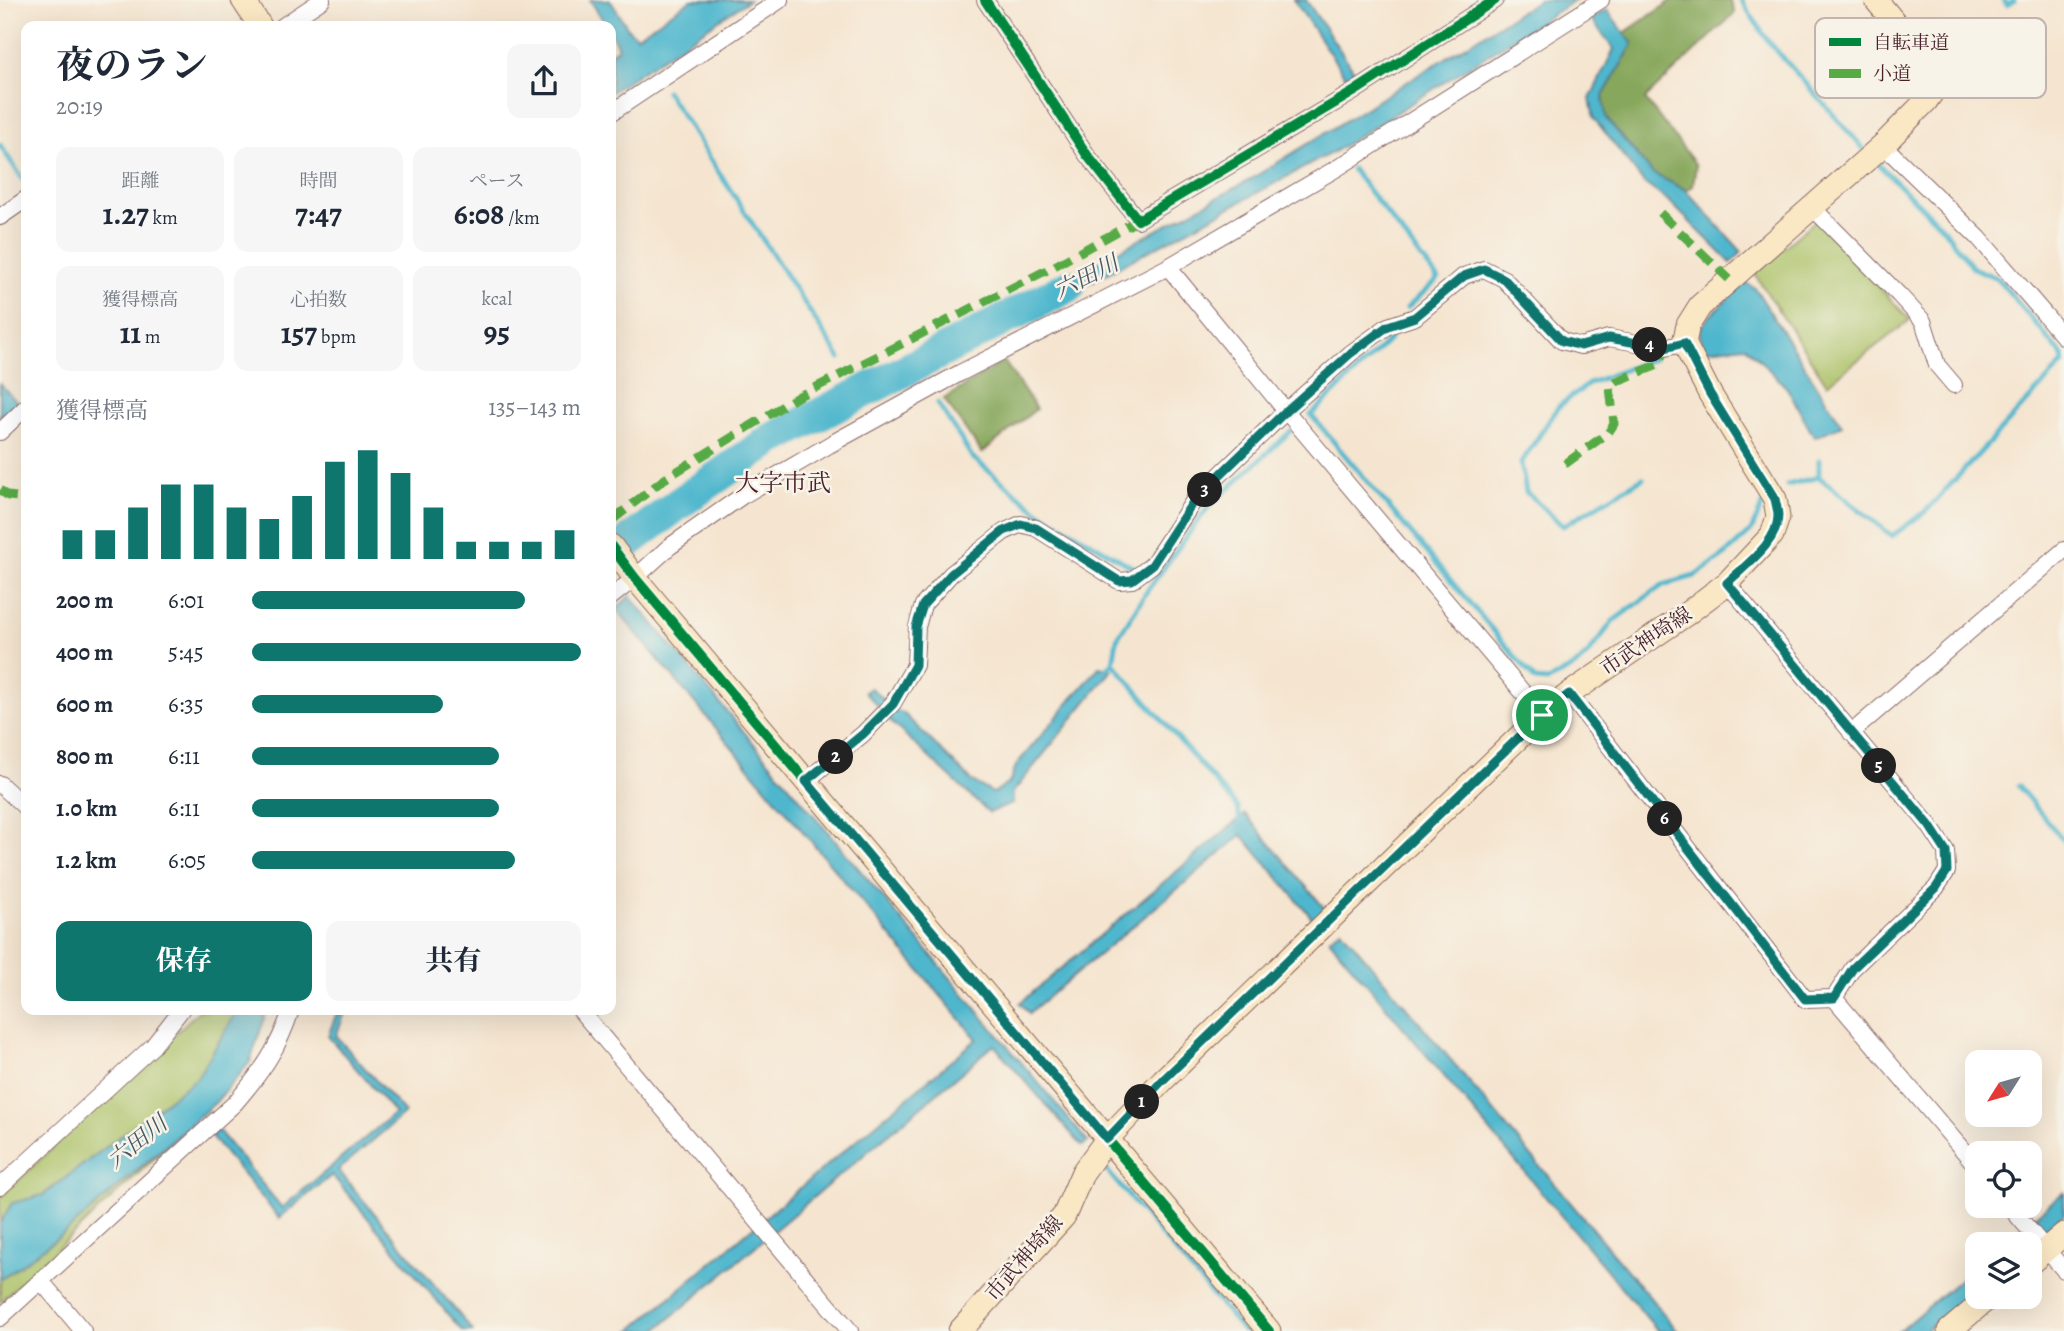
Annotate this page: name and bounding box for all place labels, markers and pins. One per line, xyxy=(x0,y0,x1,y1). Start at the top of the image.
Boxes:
pin: 4 xyxy=(1632,328,1668,362)
pin: 3 xyxy=(1188,472,1222,508)
pin xyxy=(1512,685,1572,745)
pin: 2 xyxy=(818,740,854,774)
pin: 5 xyxy=(1862,748,1896,784)
pin: 6 xyxy=(1648,802,1682,836)
pin: 1 xyxy=(1124,1084,1160,1120)

